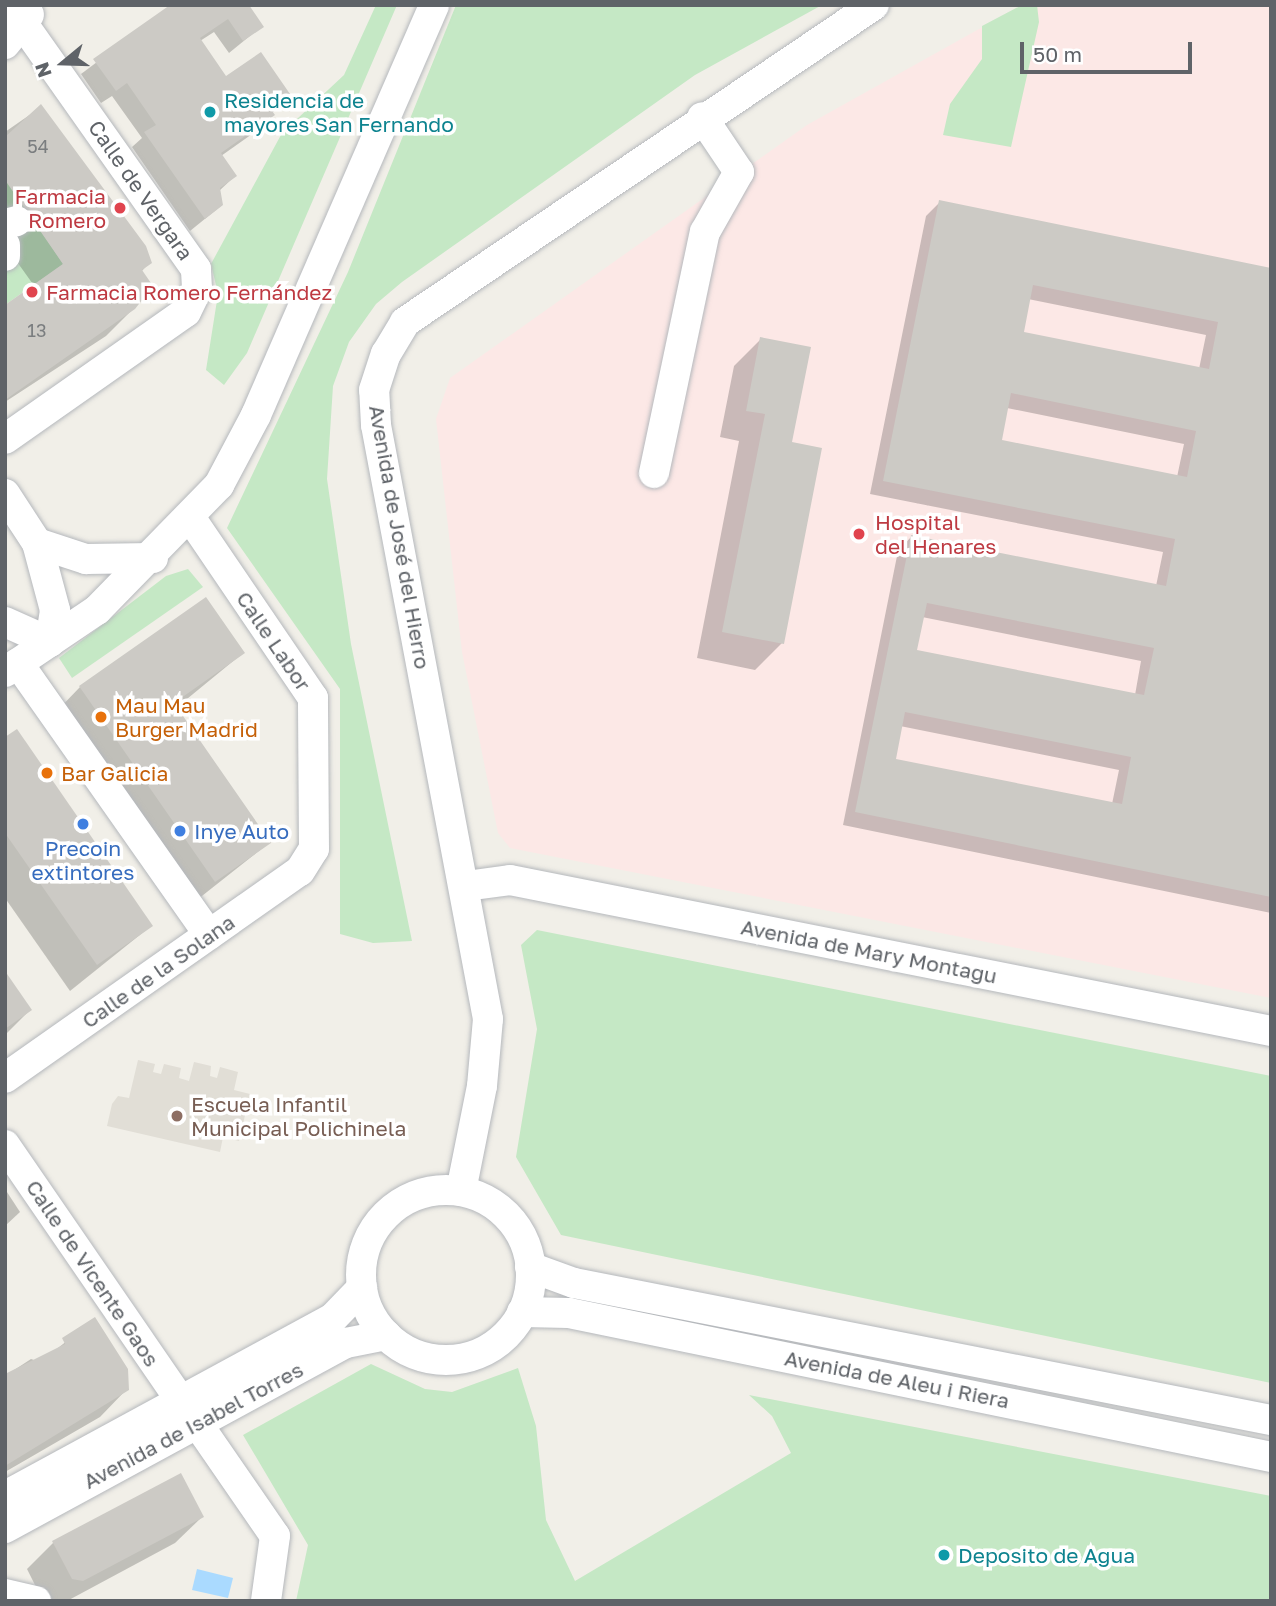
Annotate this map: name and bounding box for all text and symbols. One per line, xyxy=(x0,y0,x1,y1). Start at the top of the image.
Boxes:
north arrow xyxy=(28,28,98,98)
scale bar xyxy=(1024,28,1196,72)
text: 50 m xyxy=(1033,41,1082,67)
text: N xyxy=(29,59,56,81)
place label: Residencia de mayores San Fernando xyxy=(224,87,454,137)
marker: Residencia de mayores San Fernando xyxy=(202,104,218,120)
street label: Calle de Vergara xyxy=(83,115,199,265)
house number: 54 xyxy=(27,135,49,157)
place label: Farmacia Romero xyxy=(14,183,106,233)
marker: Farmacia Romero xyxy=(112,200,128,216)
place label: Farmacia Romero Fernández xyxy=(46,279,332,305)
marker: Farmacia Romero Fernández xyxy=(24,284,40,300)
house number: 13 xyxy=(27,319,47,341)
street label: Avenida de José del Hierro xyxy=(364,403,436,671)
place label: Hospital del Henares xyxy=(875,509,996,559)
marker: Hospital del Henares xyxy=(849,524,869,544)
street label: Calle Labor xyxy=(232,586,316,696)
place label: Mau Mau Burger Madrid xyxy=(115,692,258,742)
marker: Mau Mau Burger Madrid xyxy=(93,709,109,725)
place label: Bar Galicia xyxy=(61,760,168,786)
marker: Bar Galicia xyxy=(39,765,55,781)
marker: Precoin extintores xyxy=(75,816,91,832)
place label: Inye Auto xyxy=(194,818,289,844)
marker: Inye Auto xyxy=(172,823,188,839)
place label: Precoin extintores xyxy=(32,835,134,885)
street label: Calle de la Solana xyxy=(77,909,239,1033)
street label: Avenida de Mary Montagu xyxy=(739,914,999,988)
place label: Escuela Infantil Municipal Polichinela xyxy=(191,1091,406,1141)
marker: Escuela Infantil Municipal Polichinela xyxy=(169,1108,185,1124)
street label: Calle de Vicente Gaos xyxy=(21,1175,165,1371)
street label: Avenida de Aleu i Riera xyxy=(783,1345,1011,1413)
street label: Avenida de Isabel Torres xyxy=(79,1356,307,1494)
place label: Deposito de Agua xyxy=(958,1542,1135,1568)
marker: Deposito de Agua xyxy=(936,1547,952,1563)

